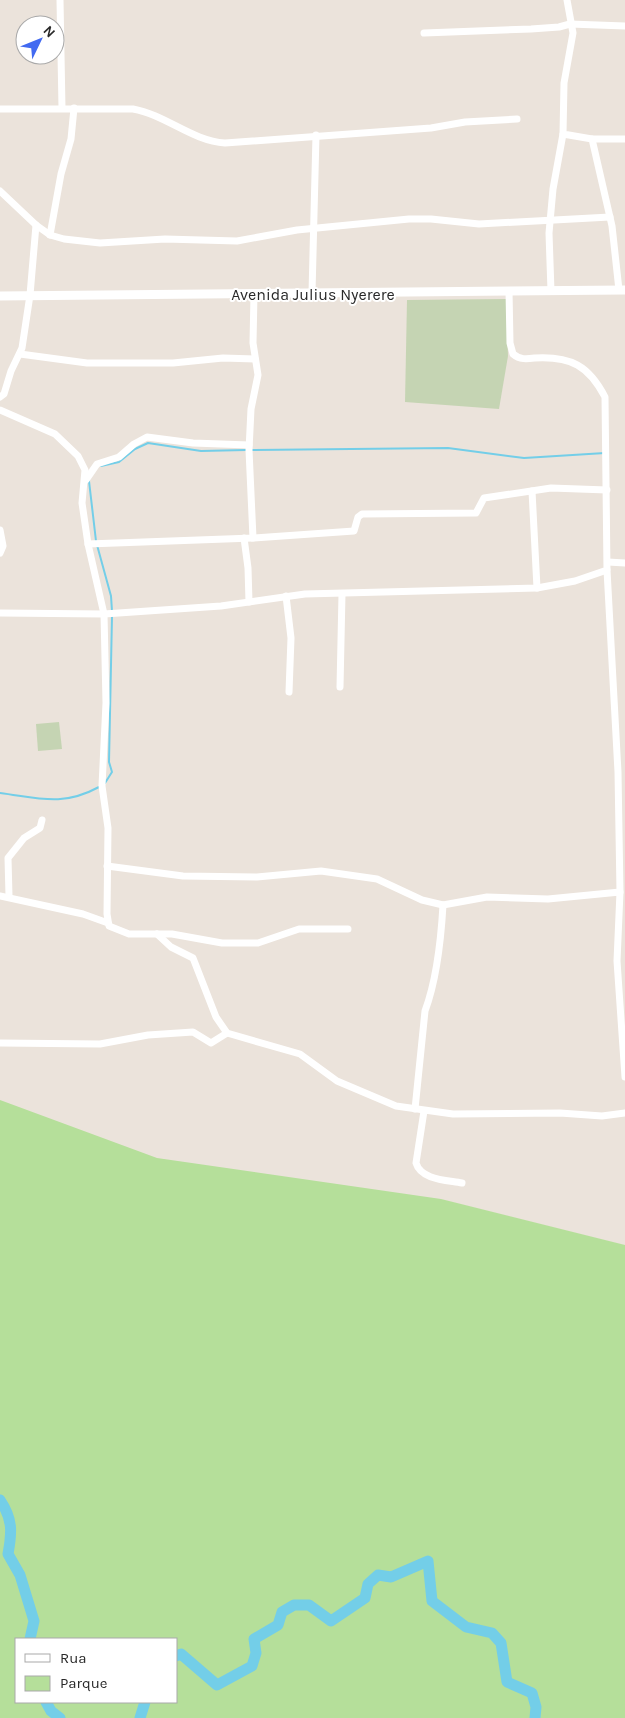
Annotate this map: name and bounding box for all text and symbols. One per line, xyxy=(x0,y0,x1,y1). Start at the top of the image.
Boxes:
north arrow xyxy=(15,15,65,65)
text: N xyxy=(39,22,59,41)
street label: Avenida Julius Nyerere xyxy=(231,285,395,304)
legend xyxy=(15,1638,178,1703)
text: Rua xyxy=(60,1649,87,1667)
text: Parque xyxy=(60,1674,108,1692)

